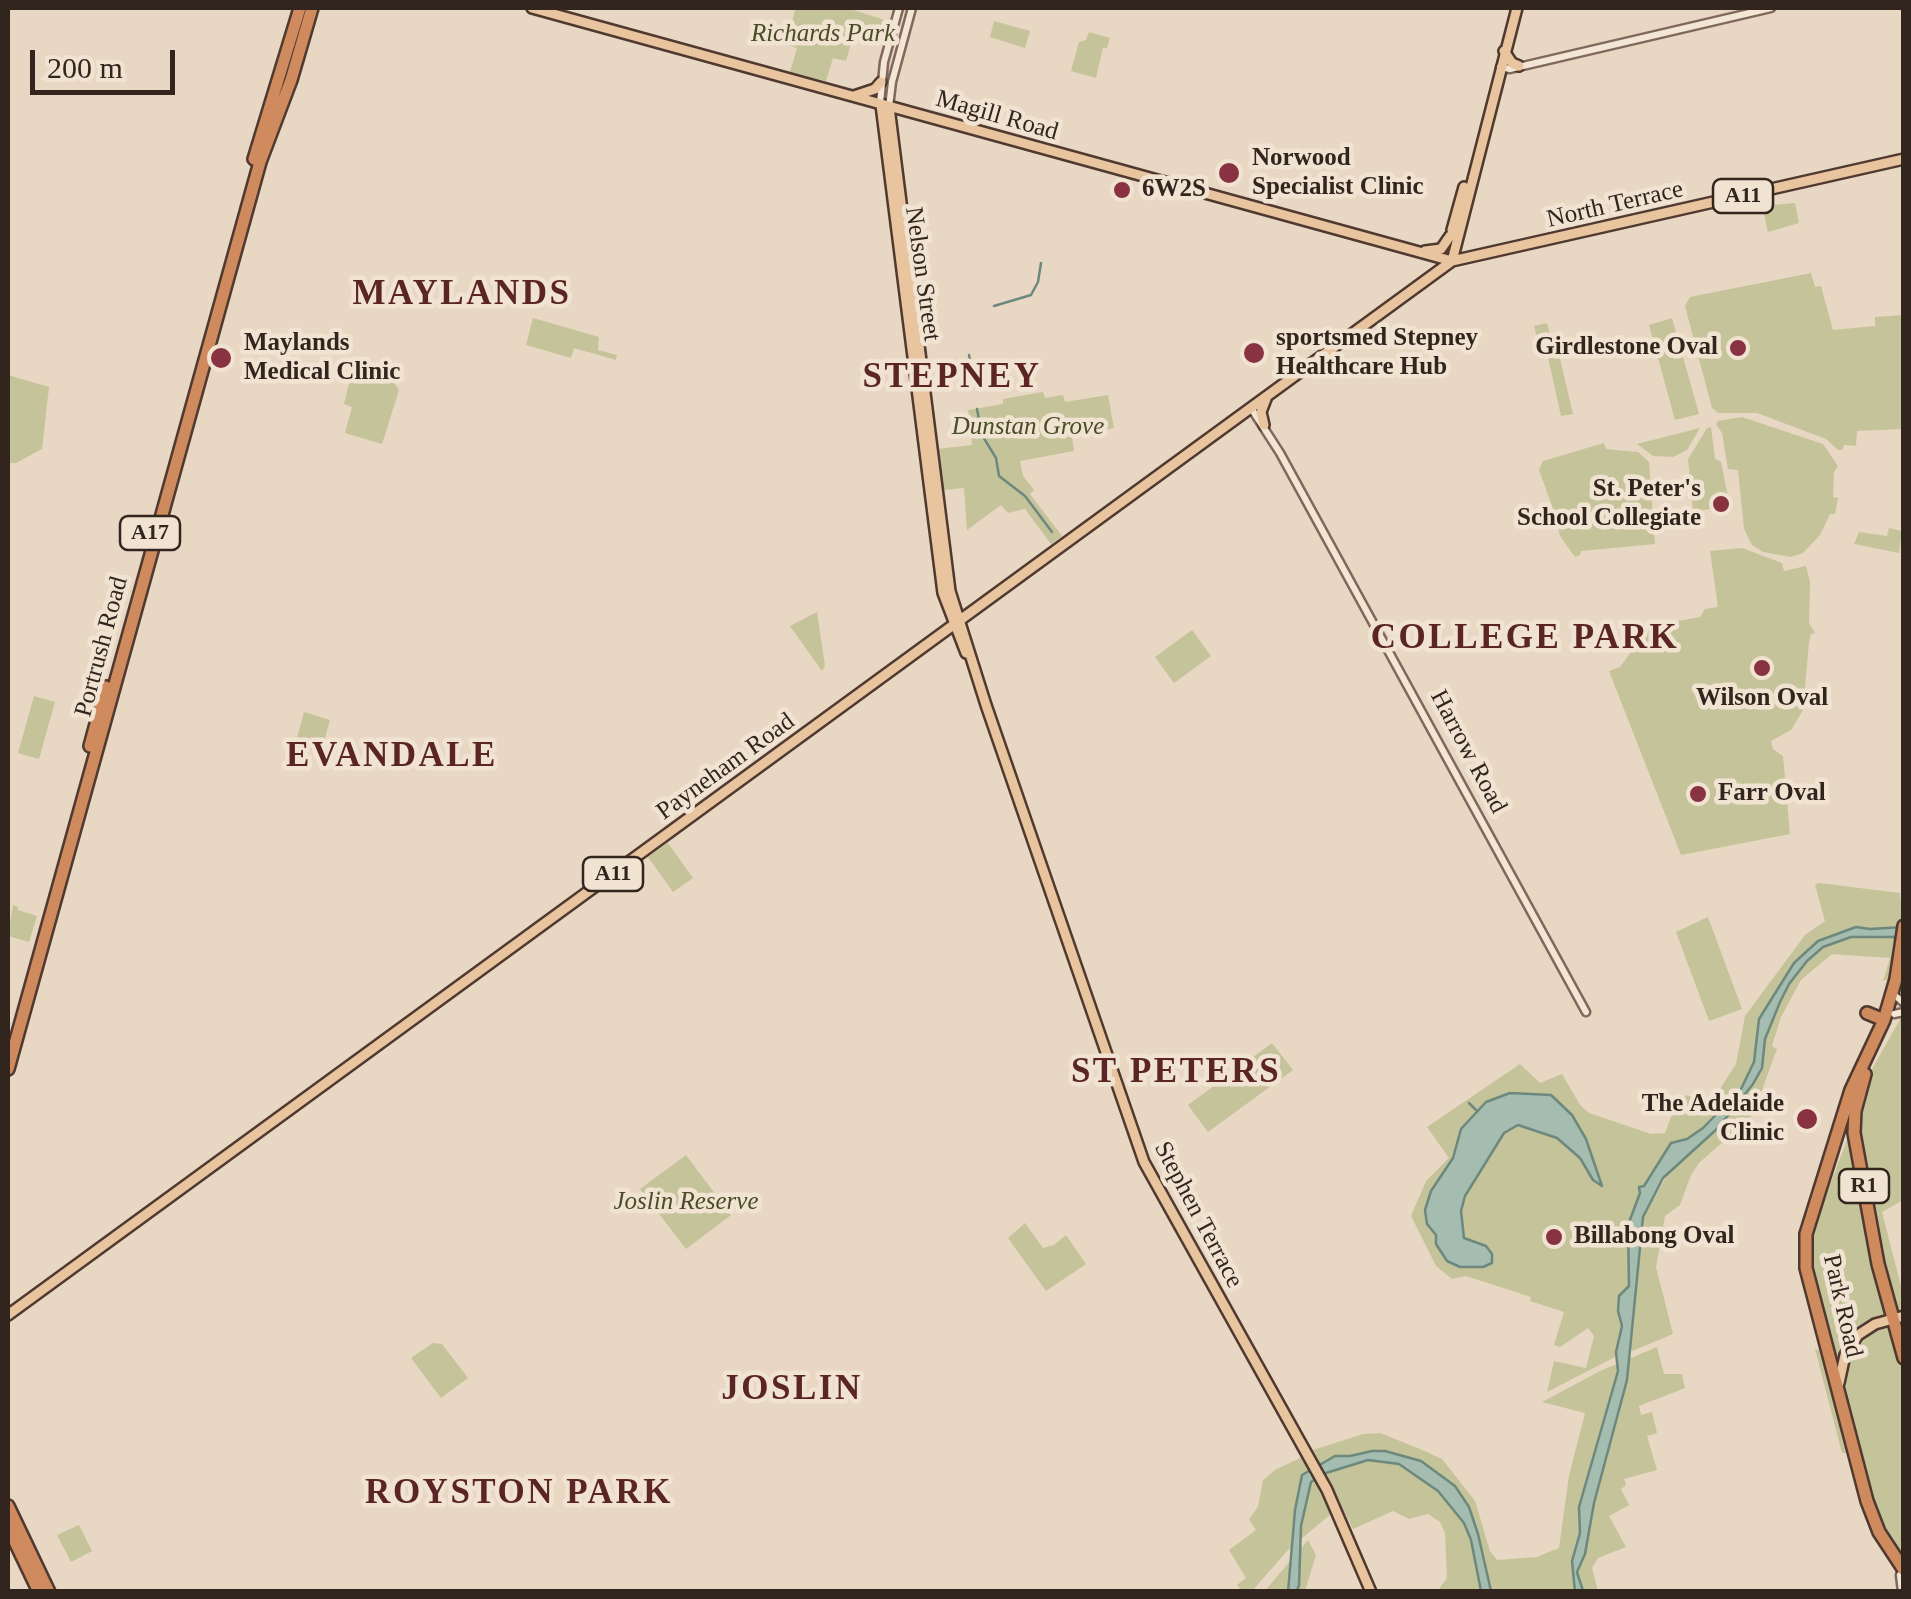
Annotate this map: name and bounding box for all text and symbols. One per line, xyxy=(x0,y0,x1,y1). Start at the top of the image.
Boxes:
park label: Richards Park xyxy=(751,19,895,49)
scale bar xyxy=(35,30,180,92)
text: 200 m xyxy=(47,51,123,84)
street label: Magill Road xyxy=(932,84,1062,148)
place label: Norwood Specialist Clinic xyxy=(1252,144,1424,203)
marker: Norwood Specialist Clinic xyxy=(1216,160,1242,186)
place label: 6W2S xyxy=(1142,175,1206,205)
street label: North Terrace xyxy=(1544,175,1686,235)
marker: 6W2S xyxy=(1111,179,1133,201)
road number: A11 xyxy=(1713,179,1773,213)
street label: Nelson Street xyxy=(898,205,946,343)
district label: MAYLANDS xyxy=(352,274,572,316)
place label: sportsmed Stepney Healthcare Hub xyxy=(1276,324,1478,383)
place label: Maylands Medical Clinic xyxy=(244,329,400,388)
place label: Girdlestone Oval xyxy=(1535,333,1718,363)
marker: Girdlestone Oval xyxy=(1727,337,1749,359)
marker: sportsmed Stepney Healthcare Hub xyxy=(1241,340,1267,366)
marker: Maylands Medical Clinic xyxy=(208,345,234,371)
district label: STEPNEY xyxy=(863,357,1041,399)
park label: Dunstan Grove xyxy=(952,412,1104,442)
place label: St. Peter's School Collegiate xyxy=(1517,475,1701,534)
marker: St. Peter's School Collegiate xyxy=(1710,493,1732,515)
road number: A17 xyxy=(120,516,180,550)
street label: Portrush Road xyxy=(69,574,135,720)
district label: COLLEGE PARK xyxy=(1371,618,1679,660)
marker: Wilson Oval xyxy=(1751,657,1773,679)
place label: Wilson Oval xyxy=(1696,684,1828,714)
street label: Harrow Road xyxy=(1423,685,1513,819)
street label: Payneham Road xyxy=(651,707,801,827)
district label: EVANDALE xyxy=(286,736,498,778)
place label: Farr Oval xyxy=(1718,779,1826,809)
marker: Farr Oval xyxy=(1687,783,1709,805)
road number: A11 xyxy=(583,857,643,891)
district label: ST PETERS xyxy=(1071,1052,1281,1094)
place label: The Adelaide Clinic xyxy=(1642,1090,1784,1149)
marker: The Adelaide Clinic xyxy=(1794,1106,1820,1132)
street label: Stephen Terrace xyxy=(1147,1137,1249,1293)
road number: R1 xyxy=(1839,1169,1889,1203)
park label: Joslin Reserve xyxy=(613,1187,759,1217)
place label: Billabong Oval xyxy=(1574,1222,1734,1252)
marker: Billabong Oval xyxy=(1543,1226,1565,1248)
street label: Park Road xyxy=(1816,1252,1868,1360)
district label: JOSLIN xyxy=(721,1369,863,1411)
district label: ROYSTON PARK xyxy=(365,1473,673,1515)

